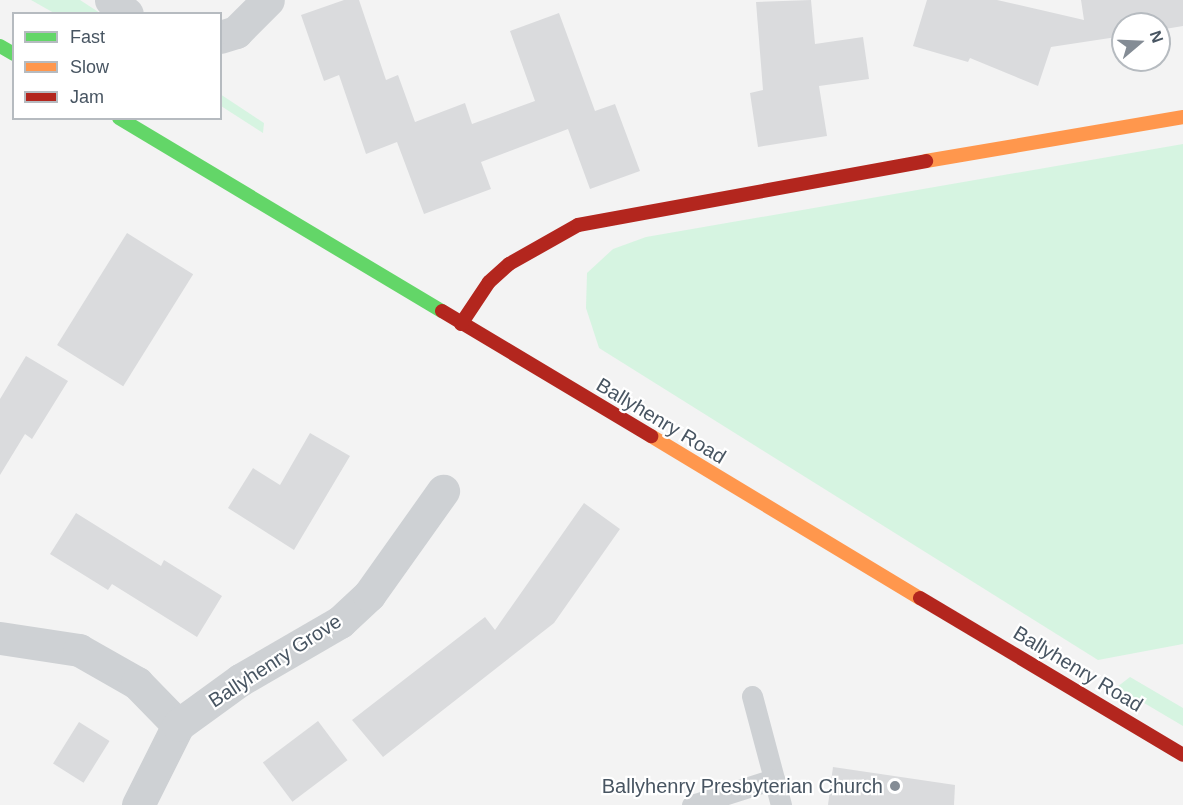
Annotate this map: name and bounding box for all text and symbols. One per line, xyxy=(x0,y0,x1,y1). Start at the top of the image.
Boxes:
legend xyxy=(12,12,222,120)
north arrow xyxy=(1111,12,1171,72)
text: Fast xyxy=(70,27,105,47)
text: N xyxy=(1147,28,1167,45)
text: Slow xyxy=(70,57,109,77)
text: Jam xyxy=(70,87,104,107)
street label: Ballyhenry Road xyxy=(592,373,730,469)
street label: Ballyhenry Grove xyxy=(204,609,346,713)
street label: Ballyhenry Road xyxy=(1009,621,1147,717)
place label: Ballyhenry Presbyterian Church xyxy=(602,774,883,798)
marker: Ballyhenry Presbyterian Church xyxy=(888,779,902,793)

